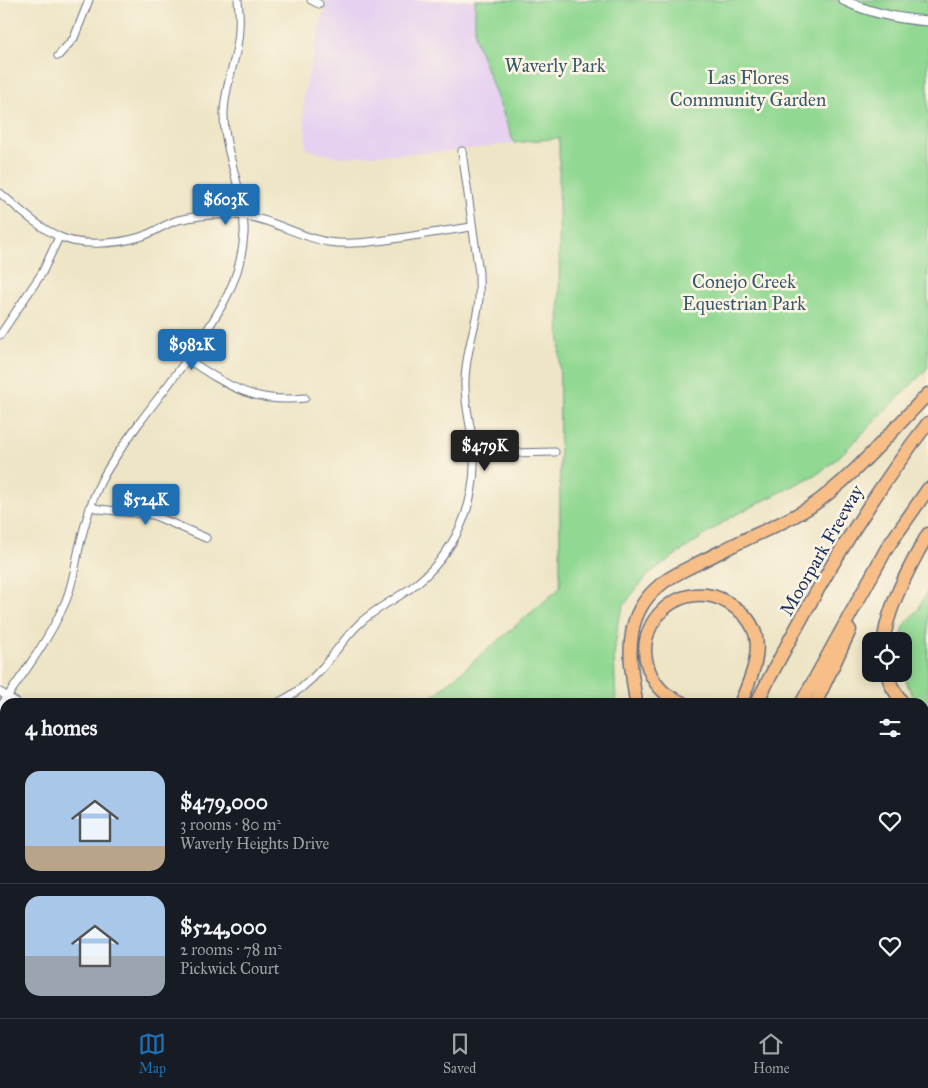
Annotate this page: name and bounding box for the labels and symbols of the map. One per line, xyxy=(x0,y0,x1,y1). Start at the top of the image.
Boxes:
park label: Waverly Park xyxy=(505,54,606,77)
park label: Las Flores Community Garden xyxy=(670,66,826,111)
pin: $603K xyxy=(191,184,261,226)
park label: Conejo Creek Equestrian Park xyxy=(682,270,806,316)
pin: $982K xyxy=(157,328,227,371)
pin: $479K xyxy=(450,430,520,472)
street label: Moorpark Freeway xyxy=(775,480,869,620)
pin: $524K xyxy=(111,484,181,526)

